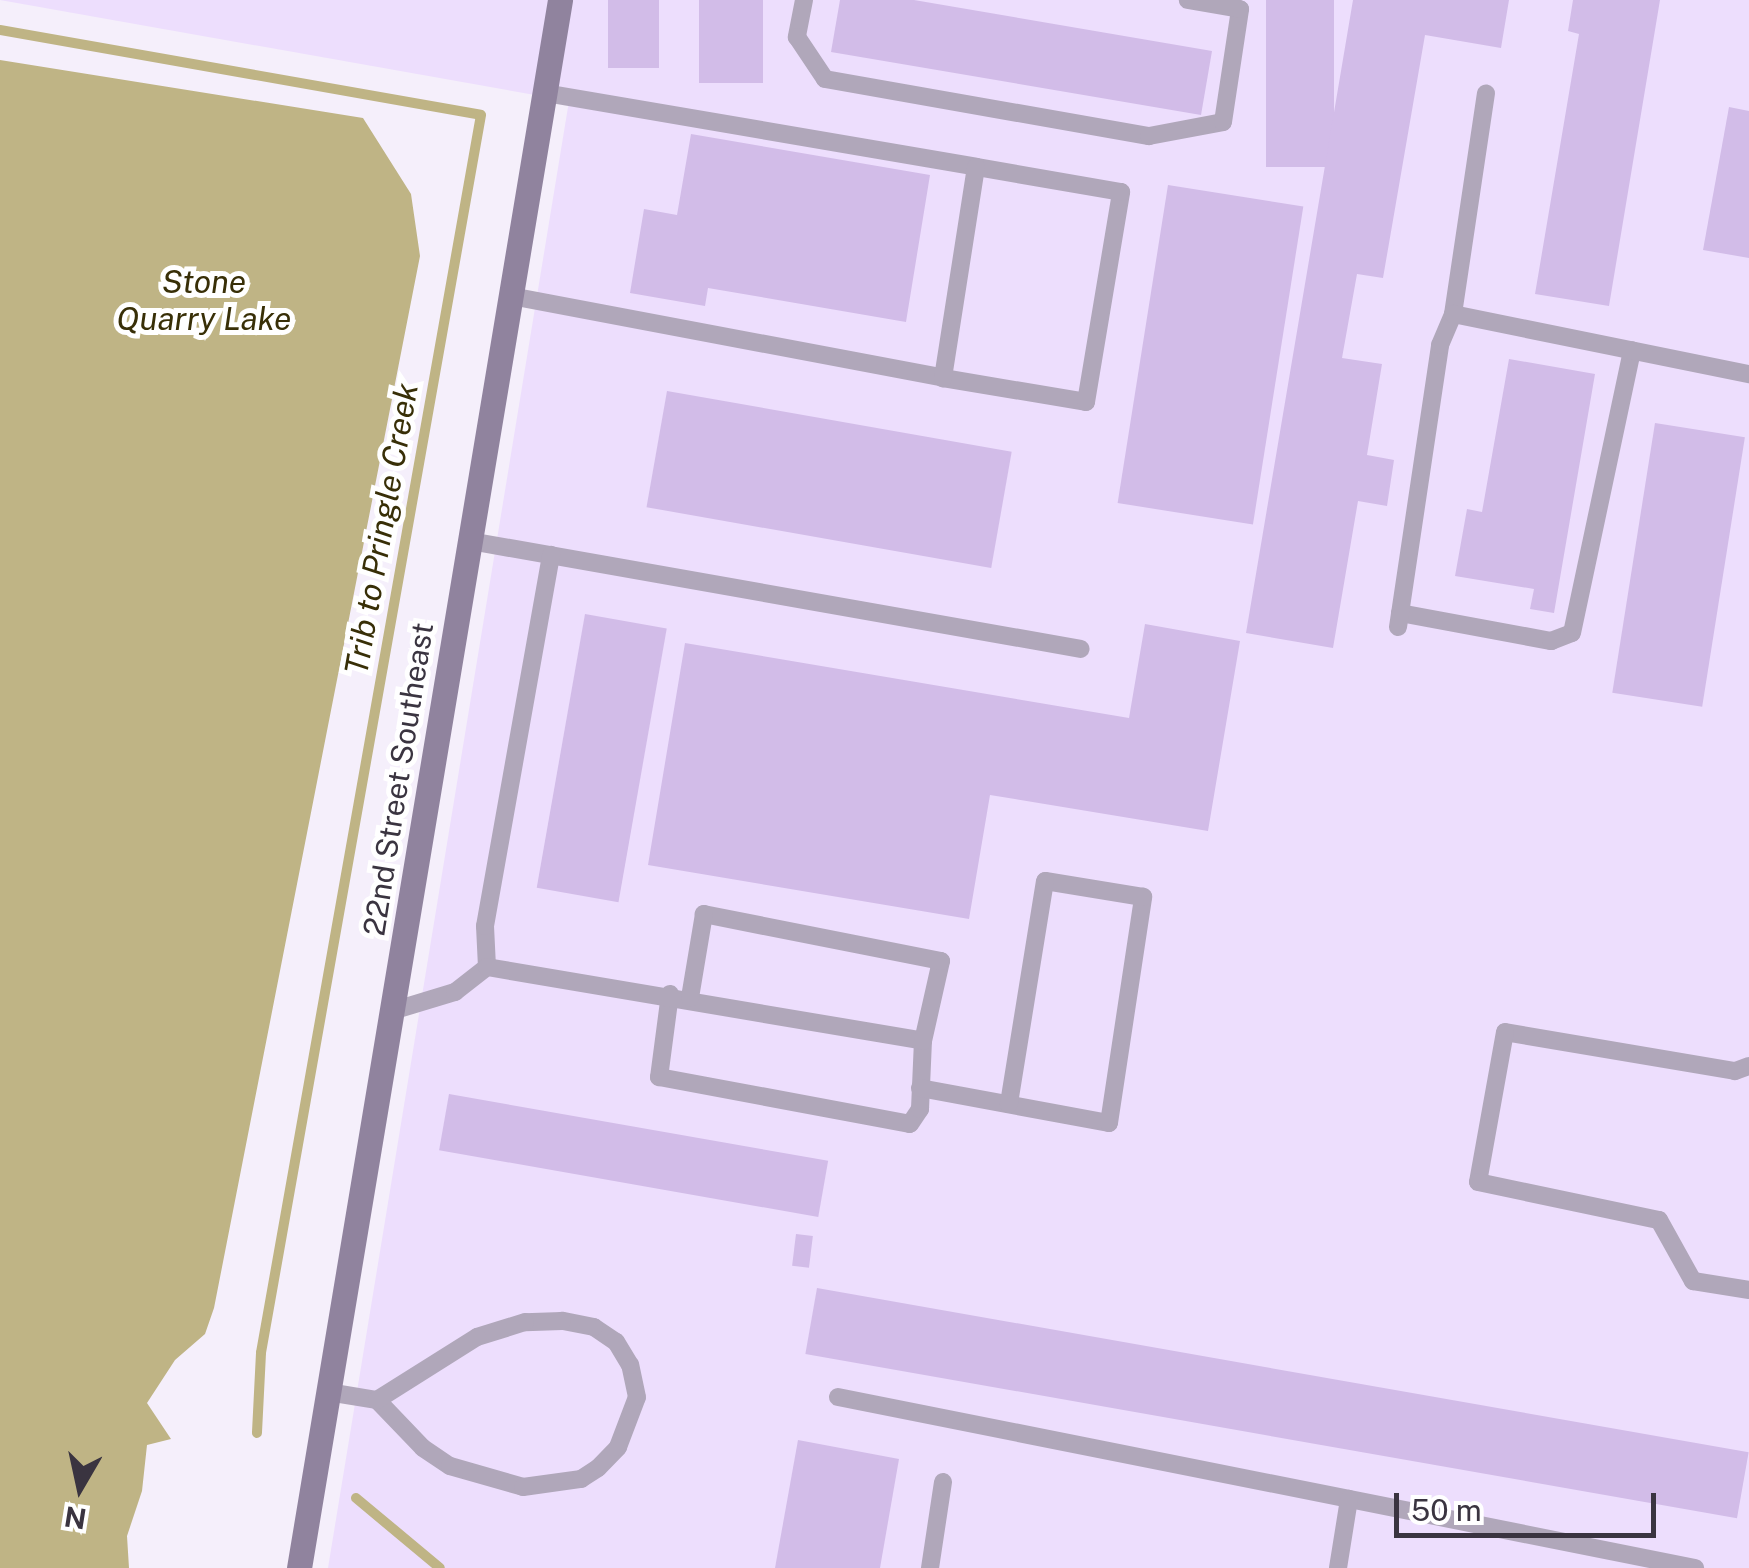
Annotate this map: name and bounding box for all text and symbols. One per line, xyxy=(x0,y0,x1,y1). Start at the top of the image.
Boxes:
water label: Stone Quarry Lake xyxy=(116,264,292,339)
water label: Trib to Pringle Creek xyxy=(337,380,427,678)
street label: 22nd Street Southeast xyxy=(355,620,441,938)
north arrow xyxy=(30,1438,130,1538)
scale bar xyxy=(1399,1473,1662,1535)
text: 50 m xyxy=(1411,1492,1482,1528)
text: N xyxy=(62,1500,89,1536)

